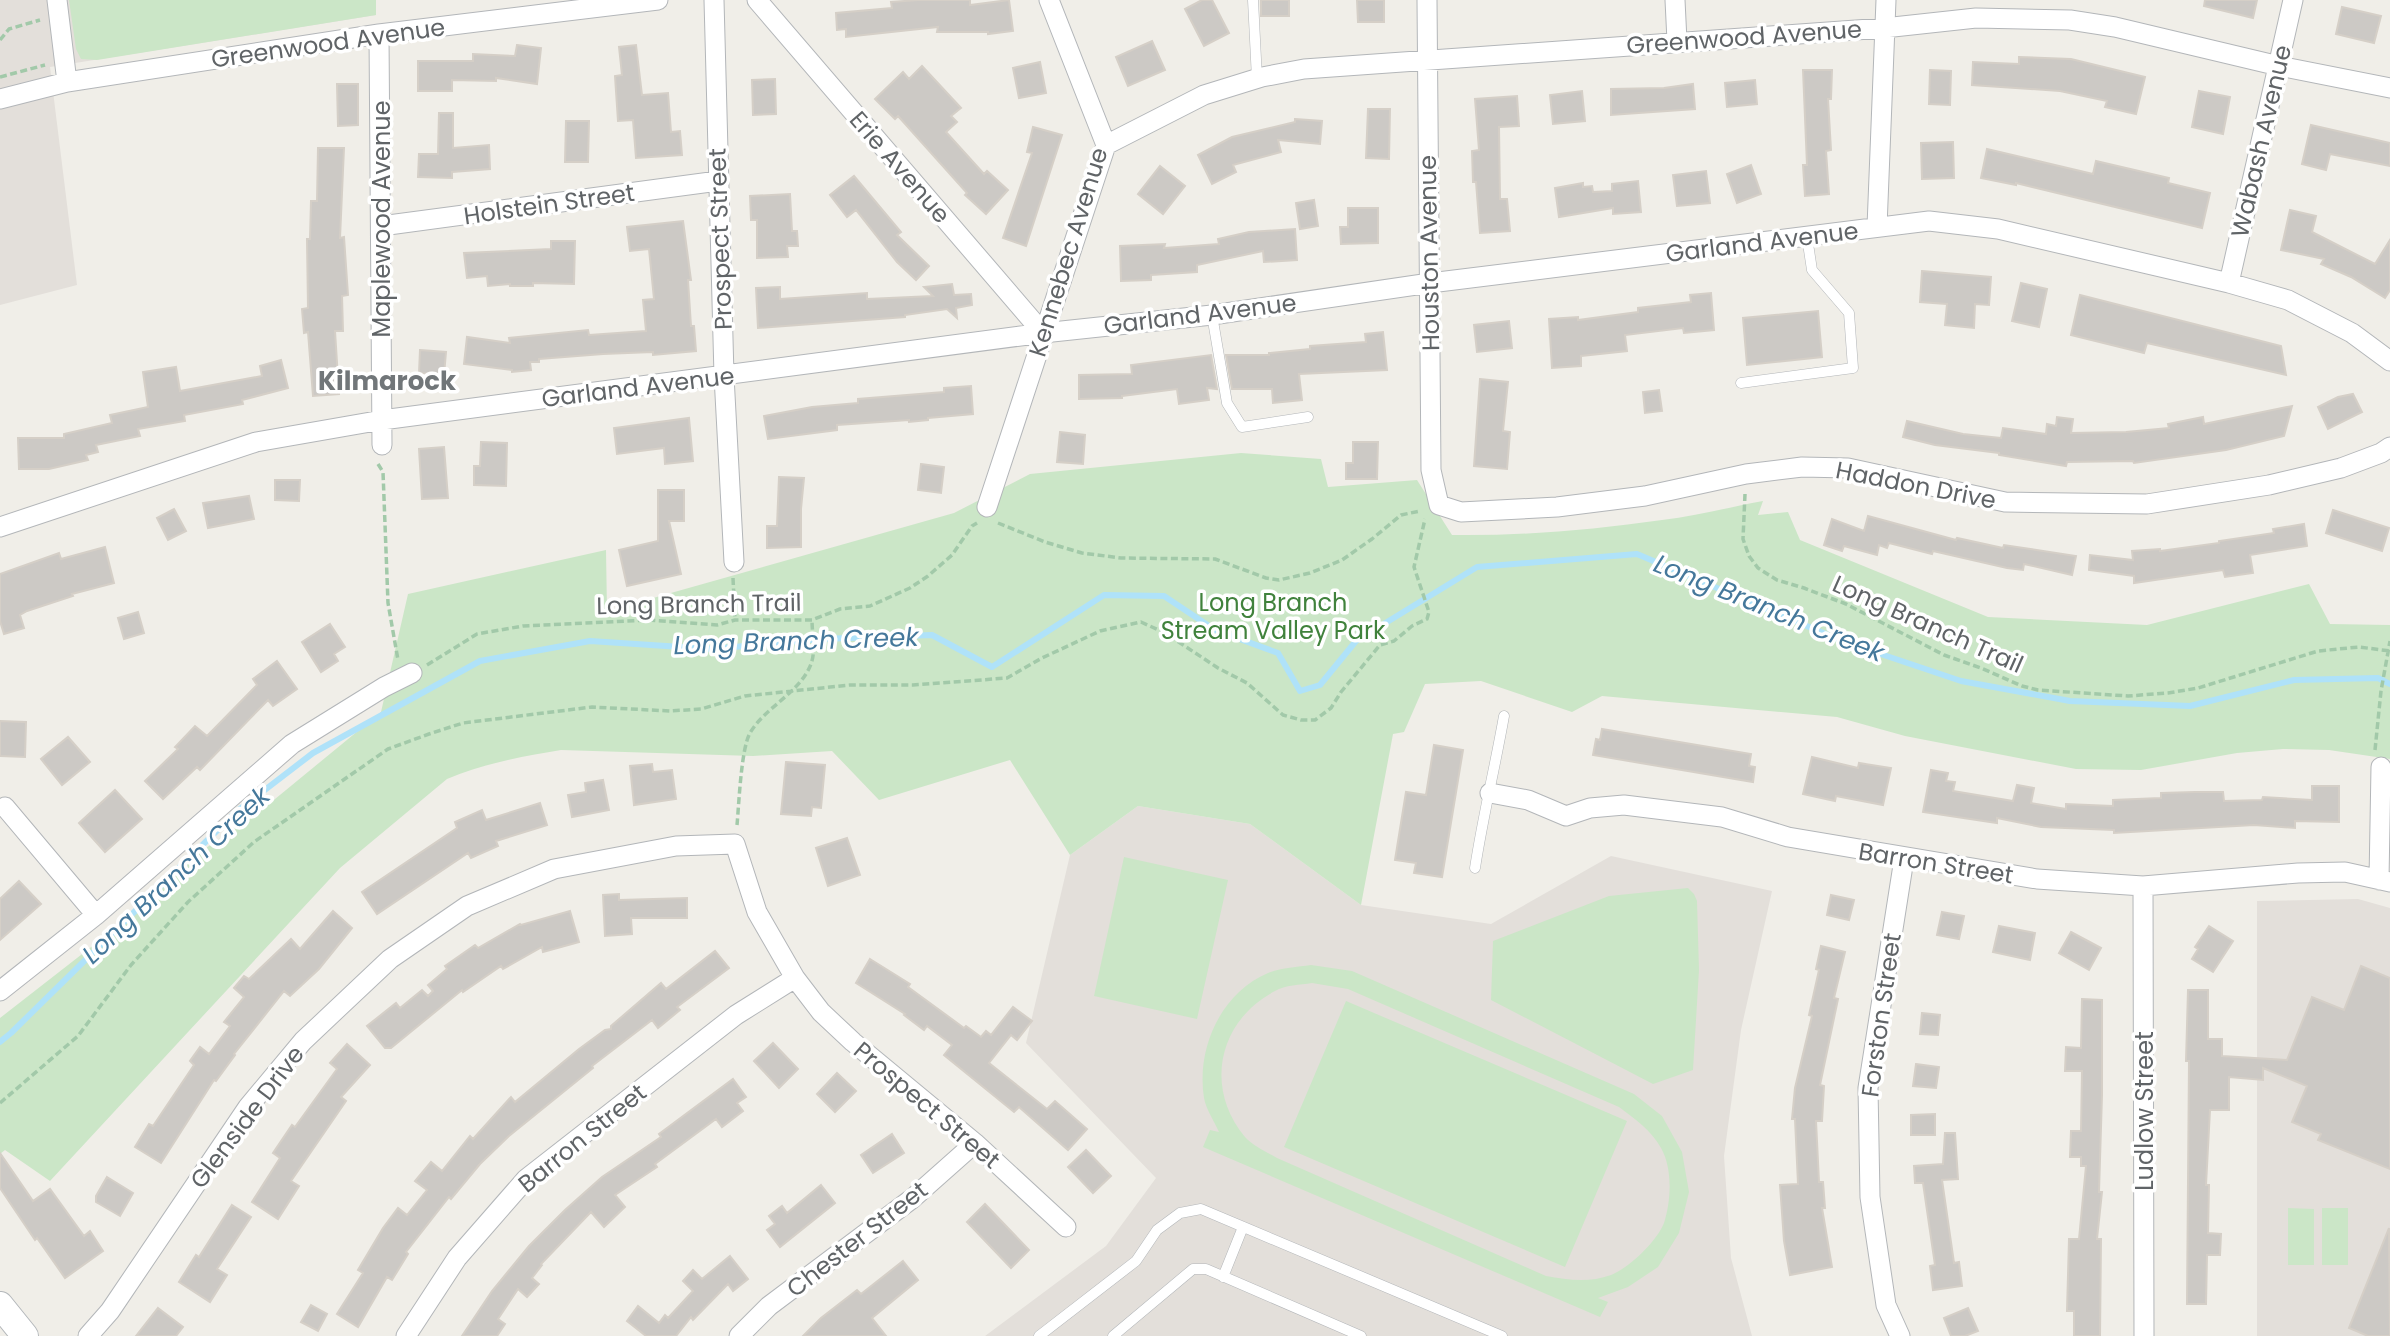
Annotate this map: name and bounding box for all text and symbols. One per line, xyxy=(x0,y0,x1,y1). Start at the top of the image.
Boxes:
street label: Greenwood Avenue xyxy=(209,10,447,76)
street label: Greenwood Avenue xyxy=(1625,12,1863,62)
street label: Wabash Avenue xyxy=(2223,42,2299,240)
street label: Maplewood Avenue xyxy=(365,100,398,338)
street label: Erie Avenue xyxy=(842,104,958,230)
street label: Kennebec Avenue xyxy=(1020,143,1116,361)
street label: Prospect Street xyxy=(700,148,740,330)
street label: Houston Avenue xyxy=(1411,155,1447,351)
street label: Holstein Street xyxy=(462,176,636,232)
street label: Garland Avenue xyxy=(1664,214,1860,270)
street label: Garland Avenue xyxy=(1102,286,1298,342)
street label: Garland Avenue xyxy=(540,359,736,415)
district label: Kilmarock xyxy=(318,363,456,399)
street label: Haddon Drive xyxy=(1833,453,1999,517)
water label: Long Branch Creek xyxy=(1649,545,1891,671)
street label: Long Branch Trail xyxy=(1828,567,2028,681)
street label: Long Branch Trail xyxy=(596,586,802,622)
park label: Long Branch Stream Valley Park xyxy=(1161,586,1386,647)
water label: Long Branch Creek xyxy=(673,619,921,663)
water label: Long Branch Creek xyxy=(74,777,279,972)
street label: Barron Street xyxy=(1856,834,2016,892)
street label: Forston Street xyxy=(1853,931,1909,1099)
street label: Ludlow Street xyxy=(2128,1031,2161,1191)
street label: Prospect Street xyxy=(847,1034,1007,1176)
street label: Glenside Drive xyxy=(182,1039,312,1195)
street label: Barron Street xyxy=(511,1076,653,1200)
street label: Chester Street xyxy=(780,1173,934,1305)

